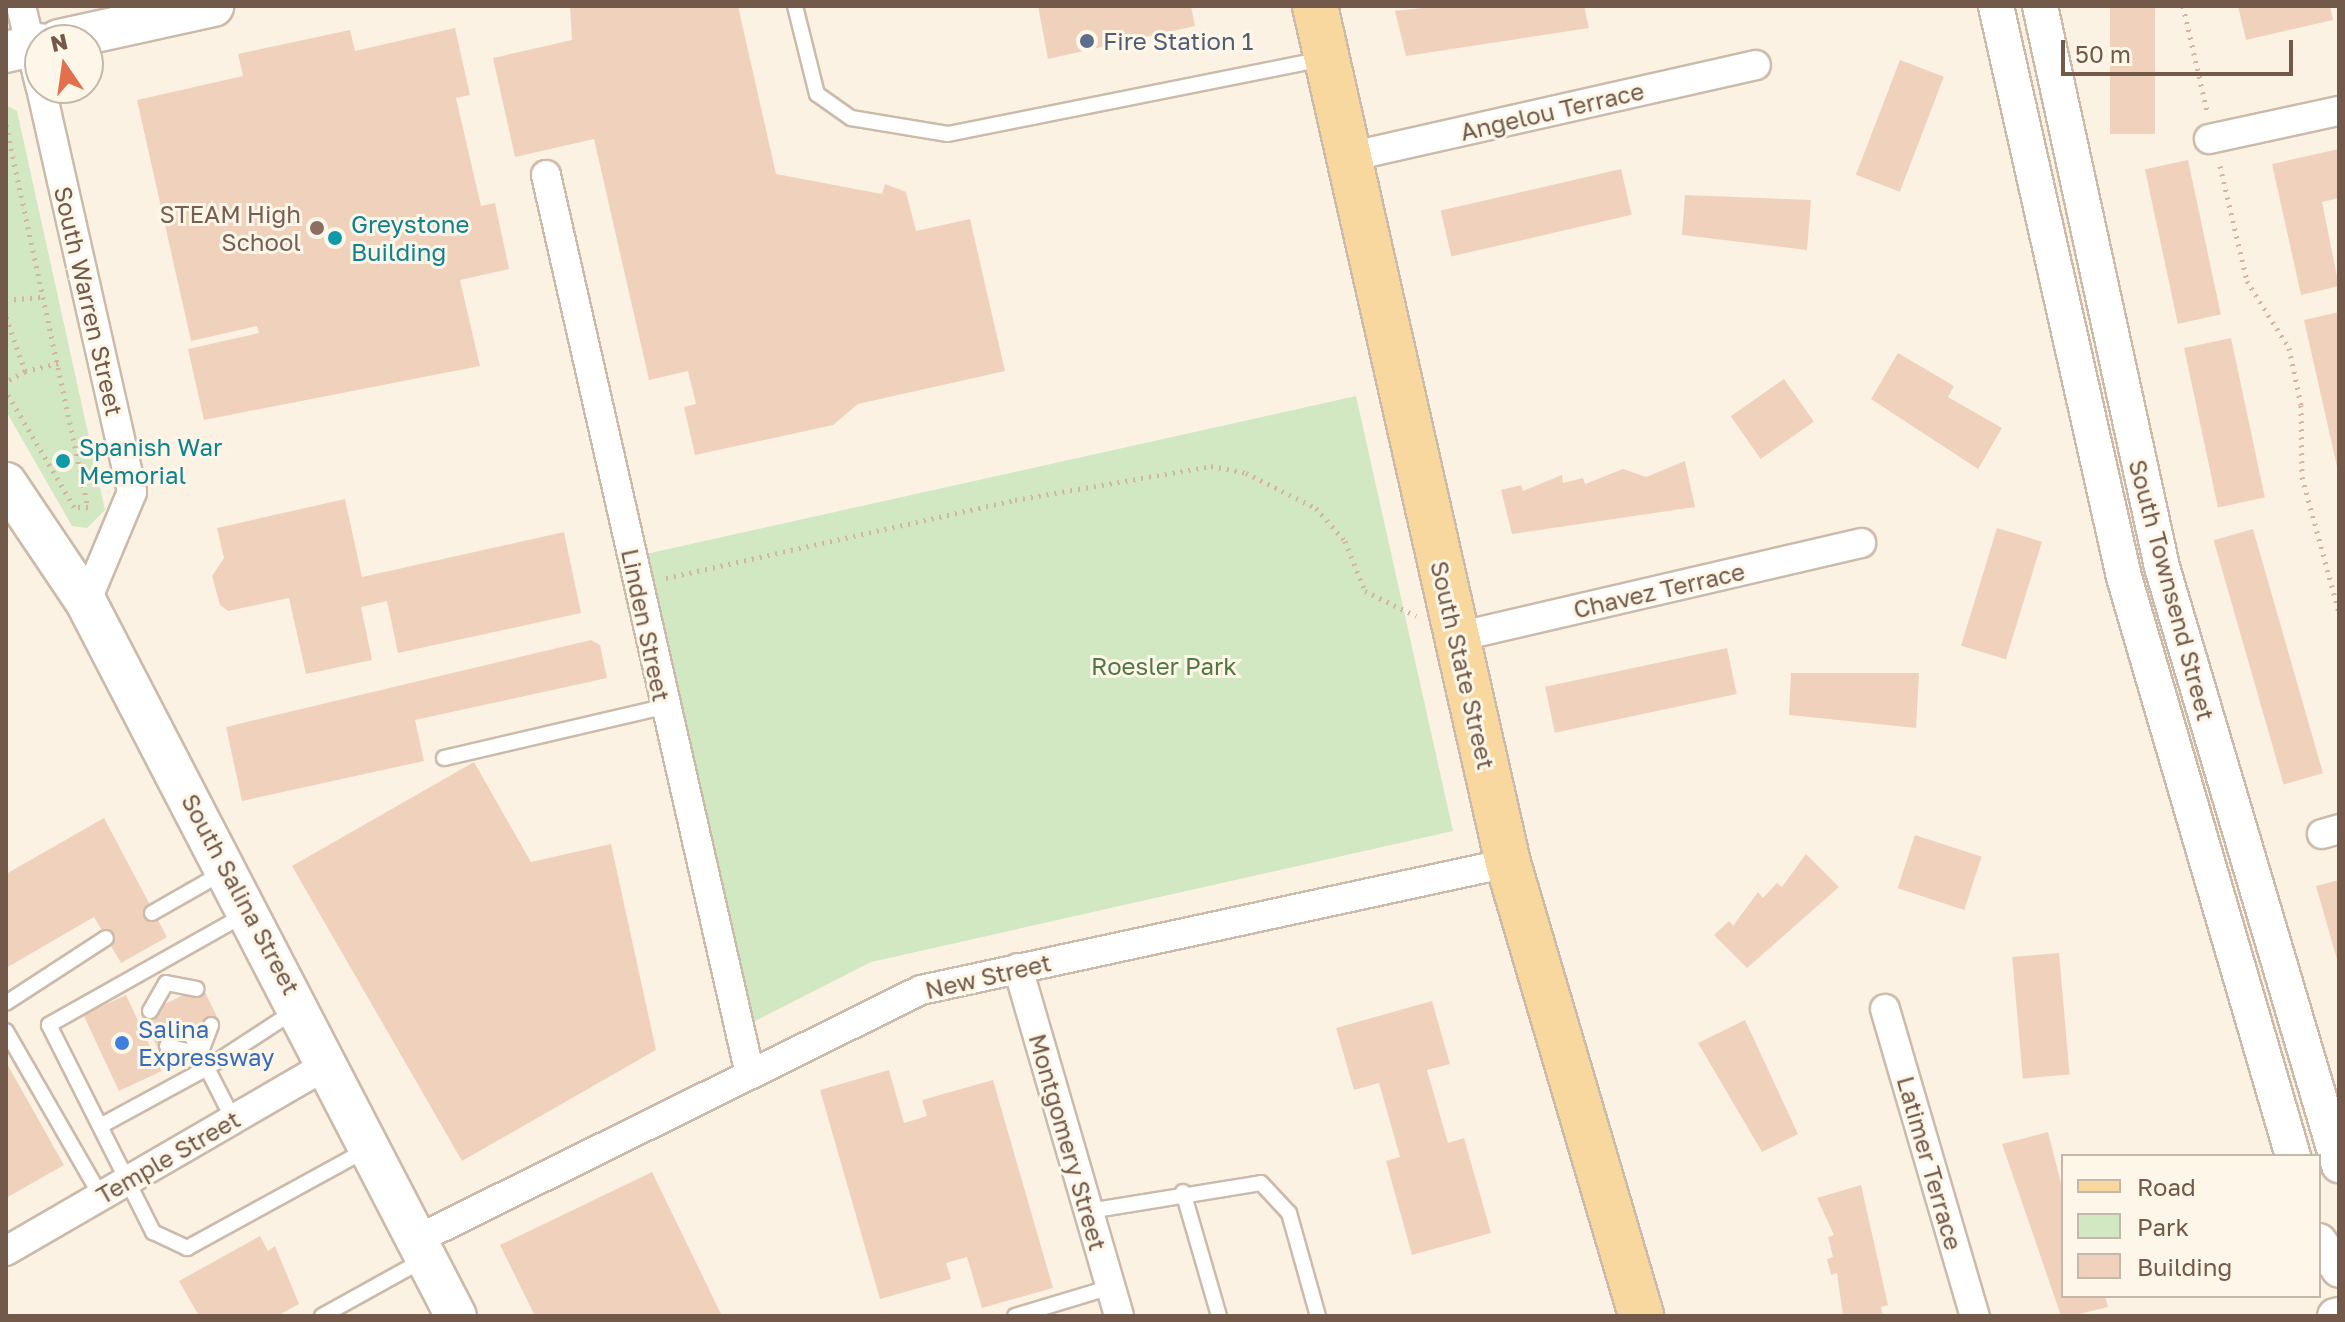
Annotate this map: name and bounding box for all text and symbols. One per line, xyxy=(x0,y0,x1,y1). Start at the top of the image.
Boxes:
north arrow xyxy=(24,24,104,104)
scale bar xyxy=(2065,24,2297,74)
text: N xyxy=(48,27,70,57)
place label: Fire Station 1 xyxy=(1103,27,1253,55)
marker: Fire Station 1 xyxy=(1078,32,1096,50)
text: 50 m xyxy=(2075,39,2131,68)
street label: Angelou Terrace xyxy=(1457,76,1647,146)
street label: South Warren Street xyxy=(49,184,129,418)
place label: STEAM High School xyxy=(159,200,301,256)
place label: Greystone Building xyxy=(351,210,469,266)
marker: STEAM High School xyxy=(308,219,326,237)
marker: Greystone Building xyxy=(326,229,344,247)
place label: Spanish War Memorial xyxy=(79,433,222,489)
marker: Spanish War Memorial xyxy=(54,452,72,470)
street label: South Townsend Street xyxy=(2123,456,2221,724)
street label: Linden Street xyxy=(616,546,676,704)
street label: Chavez Terrace xyxy=(1571,556,1747,624)
street label: South State Street xyxy=(1425,558,1501,772)
park label: Roesler Park xyxy=(1091,652,1237,680)
street label: South Salina Street xyxy=(176,789,306,999)
street label: New Street xyxy=(922,948,1054,1004)
place label: Salina Expressway xyxy=(138,1015,275,1071)
street label: Montgomery Street xyxy=(1023,1030,1113,1254)
marker: Salina Expressway xyxy=(113,1034,131,1052)
street label: Latimer Terrace xyxy=(1891,1073,1969,1253)
street label: Temple Street xyxy=(91,1104,245,1210)
legend xyxy=(2061,1154,2321,1298)
text: Road xyxy=(2137,1172,2196,1201)
text: Park xyxy=(2137,1212,2189,1241)
text: Building xyxy=(2137,1252,2232,1281)

